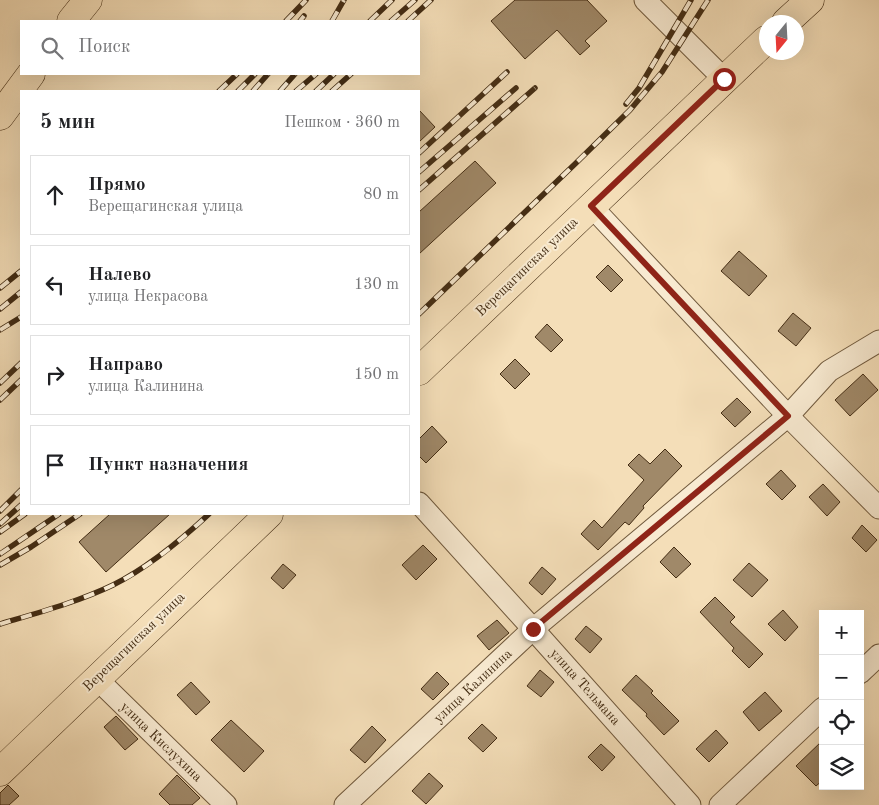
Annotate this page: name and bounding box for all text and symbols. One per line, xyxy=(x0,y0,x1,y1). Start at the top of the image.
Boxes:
north arrow xyxy=(759,15,804,60)
search box xyxy=(20,20,420,75)
icon: search xyxy=(38,34,66,62)
text: Поиск xyxy=(78,38,130,57)
route start xyxy=(713,68,736,91)
text: 5 мин xyxy=(40,112,95,133)
text: Пешком · 360 m xyxy=(284,115,400,131)
text: Прямо xyxy=(88,176,146,195)
icon: ahead xyxy=(41,181,69,209)
text: 80 m xyxy=(363,187,399,203)
text: Верещагинская улица xyxy=(88,199,243,215)
street label: Верещагинская улица xyxy=(473,215,581,319)
text: Налево xyxy=(88,266,151,285)
icon: left xyxy=(41,271,69,299)
text: 130 m xyxy=(354,277,399,293)
text: улица Некрасова xyxy=(88,289,208,305)
text: Направо xyxy=(88,356,163,375)
icon: right xyxy=(41,361,69,389)
text: 150 m xyxy=(354,367,399,383)
text: улица Калинина xyxy=(88,379,204,395)
icon: arrive xyxy=(41,451,69,479)
text: Пункт назначения xyxy=(88,456,248,475)
street label: Верещагинская улица xyxy=(80,590,188,694)
map controls xyxy=(819,610,864,790)
button: + xyxy=(819,610,864,655)
route end xyxy=(522,618,545,641)
street label: улица Калинина xyxy=(431,646,515,726)
street label: улица Тельмана xyxy=(547,646,623,728)
button: − xyxy=(819,655,864,700)
street label: улица Кислухина xyxy=(117,700,205,784)
button: locate xyxy=(819,700,864,745)
button: layers xyxy=(819,745,864,790)

